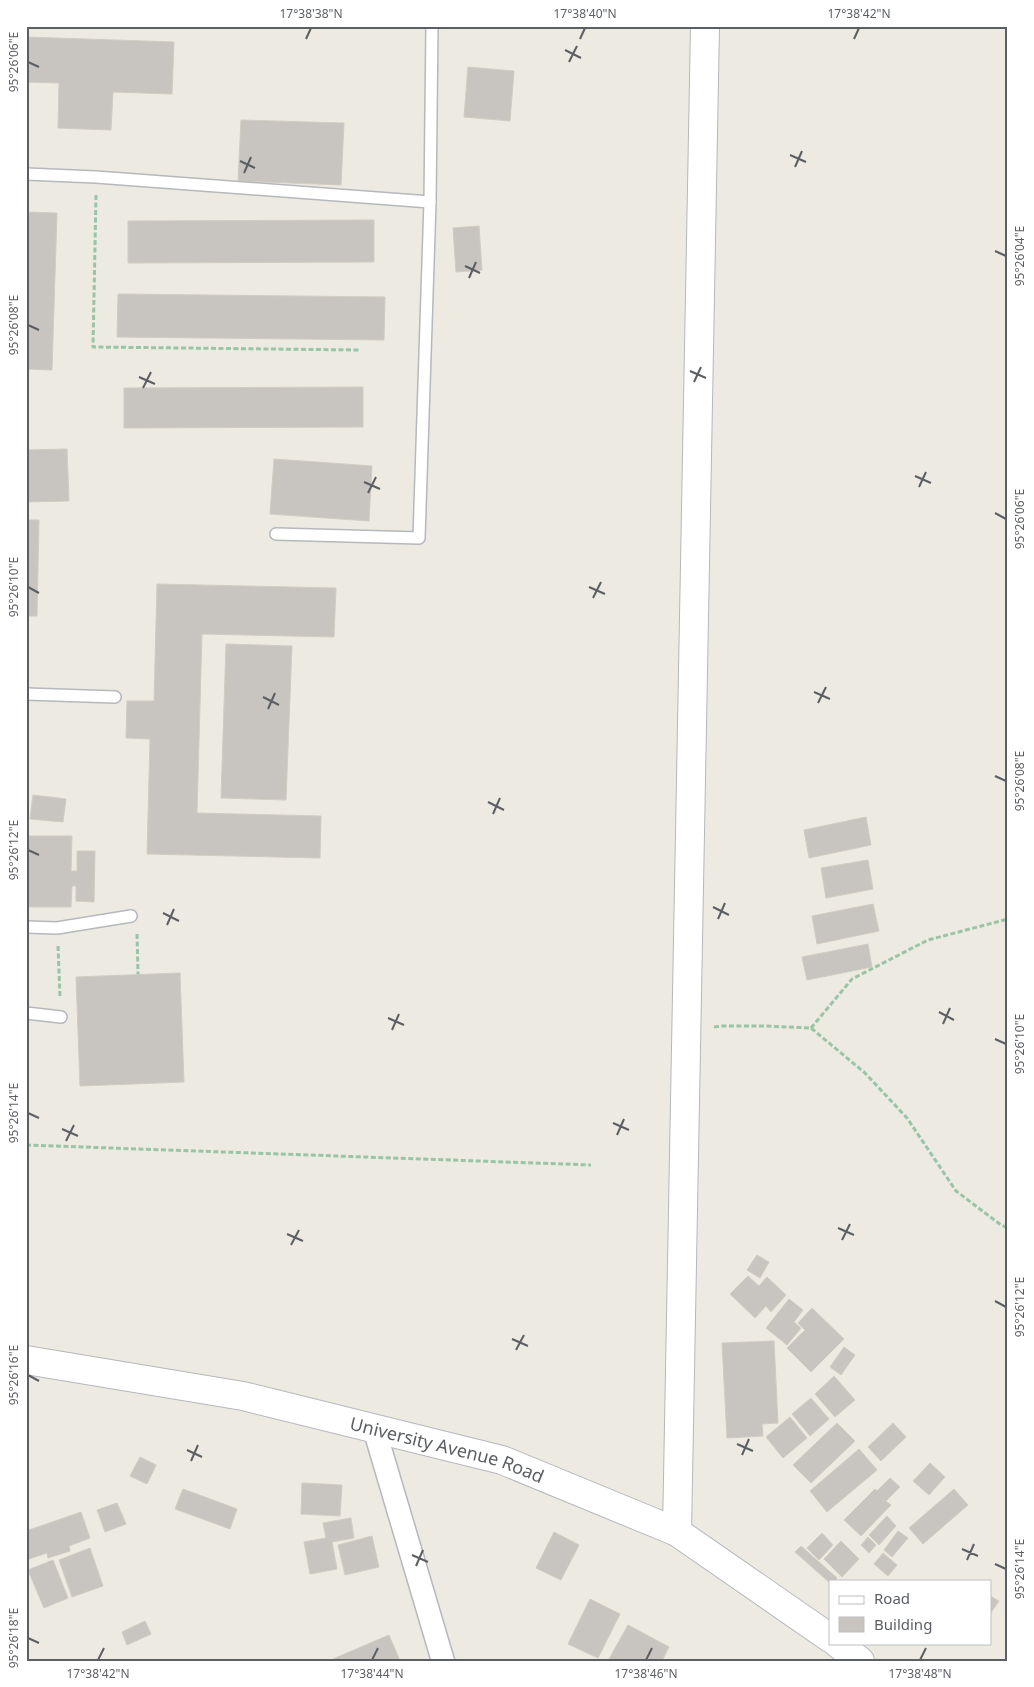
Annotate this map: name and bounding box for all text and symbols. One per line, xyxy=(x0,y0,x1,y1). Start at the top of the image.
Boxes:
text: 17°38'38"N xyxy=(279,5,343,22)
text: 17°38'40"N xyxy=(553,5,617,22)
text: 17°38'42"N xyxy=(827,5,891,22)
text: 95°26'06"E xyxy=(5,32,22,92)
text: 95°26'04"E xyxy=(1011,226,1028,286)
text: 95°26'08"E xyxy=(5,295,22,355)
text: 95°26'06"E xyxy=(1011,489,1028,549)
text: 95°26'10"E xyxy=(5,557,22,617)
text: 95°26'08"E xyxy=(1011,751,1028,811)
text: 95°26'12"E xyxy=(5,820,22,880)
text: 95°26'10"E xyxy=(1011,1014,1028,1074)
text: 95°26'14"E xyxy=(5,1083,22,1143)
text: 95°26'12"E xyxy=(1011,1277,1028,1337)
text: 95°26'16"E xyxy=(5,1345,22,1405)
street label: University Avenue Road xyxy=(348,1411,548,1488)
text: 95°26'14"E xyxy=(1011,1539,1028,1599)
legend xyxy=(829,1580,992,1644)
text: Road xyxy=(874,1588,910,1608)
text: 95°26'18"E xyxy=(5,1608,22,1668)
text: Building xyxy=(874,1614,932,1634)
text: 17°38'42"N xyxy=(66,1665,130,1682)
text: 17°38'44"N xyxy=(340,1665,404,1682)
text: 17°38'46"N xyxy=(614,1665,678,1682)
text: 17°38'48"N xyxy=(888,1665,952,1682)

